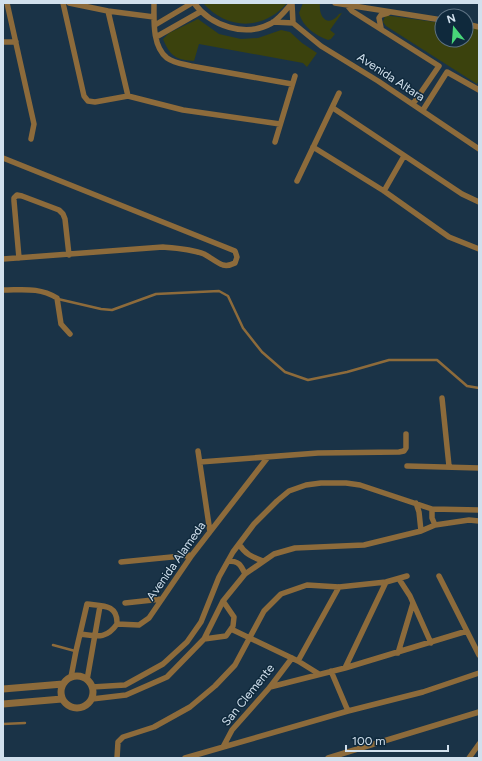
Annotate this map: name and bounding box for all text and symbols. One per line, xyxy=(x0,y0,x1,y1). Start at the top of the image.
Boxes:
north arrow xyxy=(434,8,474,48)
text: N xyxy=(445,11,457,26)
street label: Avenida Altara xyxy=(355,50,427,104)
street label: Avenida Alameda xyxy=(144,519,208,603)
street label: San Clemente xyxy=(219,661,277,729)
scale bar xyxy=(346,727,448,753)
text: 100 m xyxy=(352,734,386,748)

